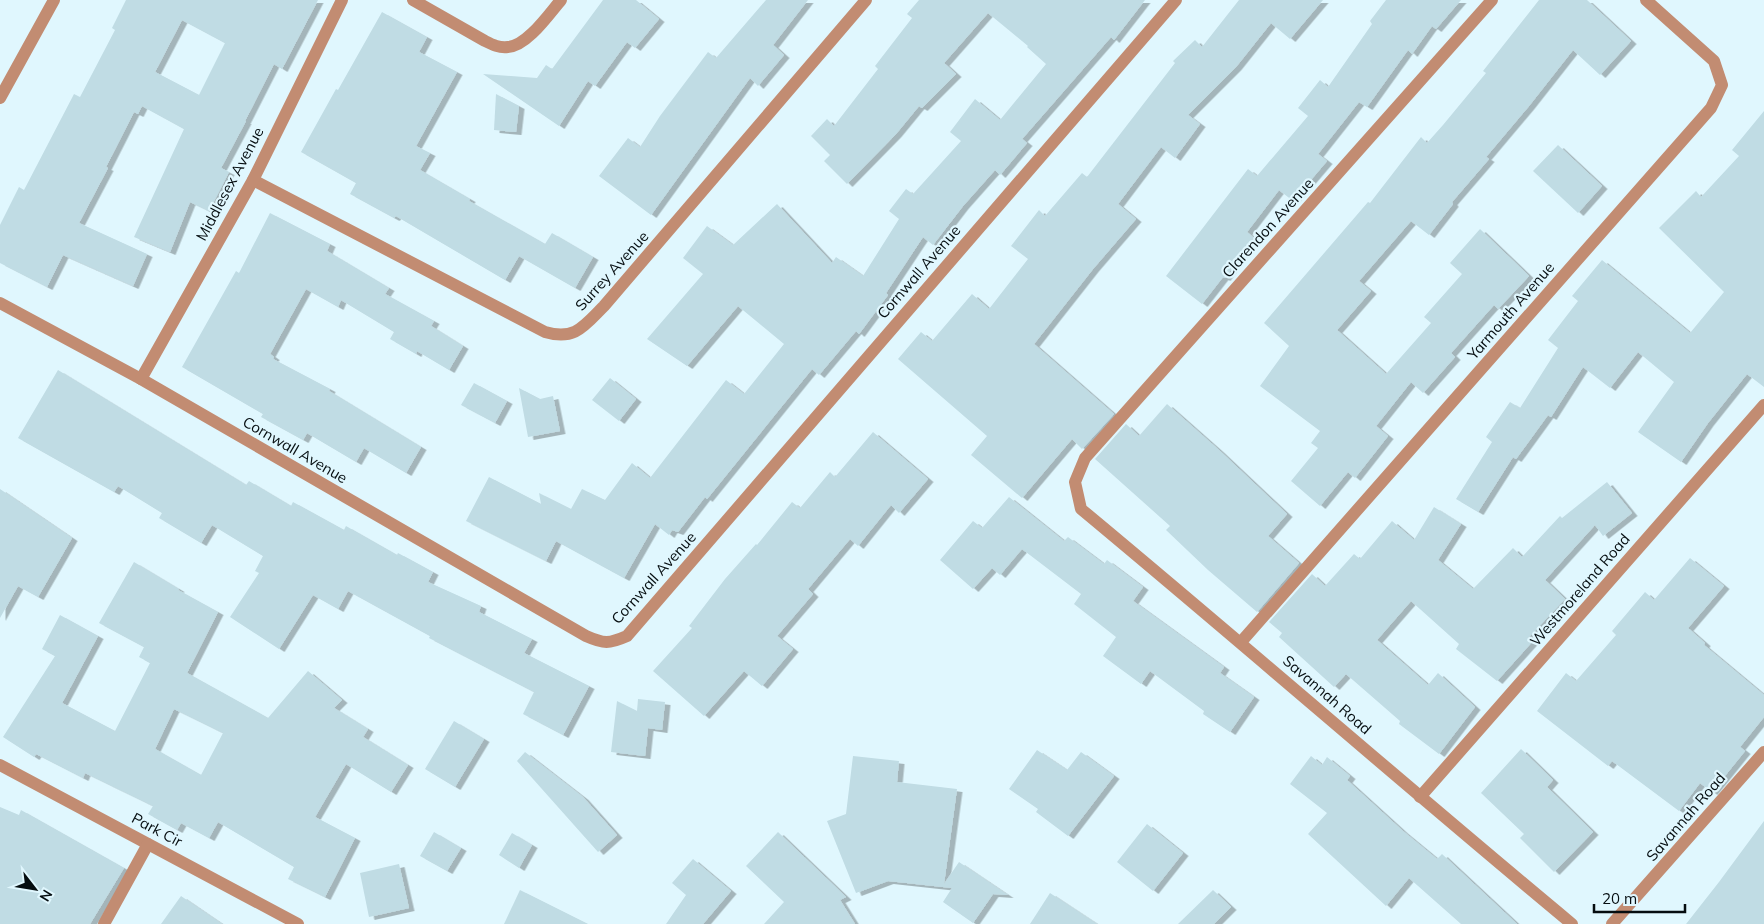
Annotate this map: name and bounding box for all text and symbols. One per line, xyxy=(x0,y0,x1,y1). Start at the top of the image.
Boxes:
street label: Middlesex Avenue xyxy=(192,124,268,244)
street label: Clarendon Avenue xyxy=(1218,174,1317,281)
street label: Cornwall Avenue xyxy=(873,221,964,322)
street label: Surrey Avenue xyxy=(571,227,652,315)
street label: Yarmouth Avenue xyxy=(1462,258,1558,364)
street label: Cornwall Avenue xyxy=(240,412,351,487)
street label: Cornwall Avenue xyxy=(607,528,700,628)
street label: Westmoreland Road xyxy=(1526,530,1634,650)
street label: Savannah Road xyxy=(1279,651,1376,738)
street label: Savannah Road xyxy=(1642,768,1729,865)
street label: Park Cir xyxy=(129,808,186,851)
north arrow xyxy=(10,864,60,914)
scale bar xyxy=(1594,882,1685,914)
text: N xyxy=(36,887,57,905)
text: 20 m xyxy=(1602,889,1637,908)

